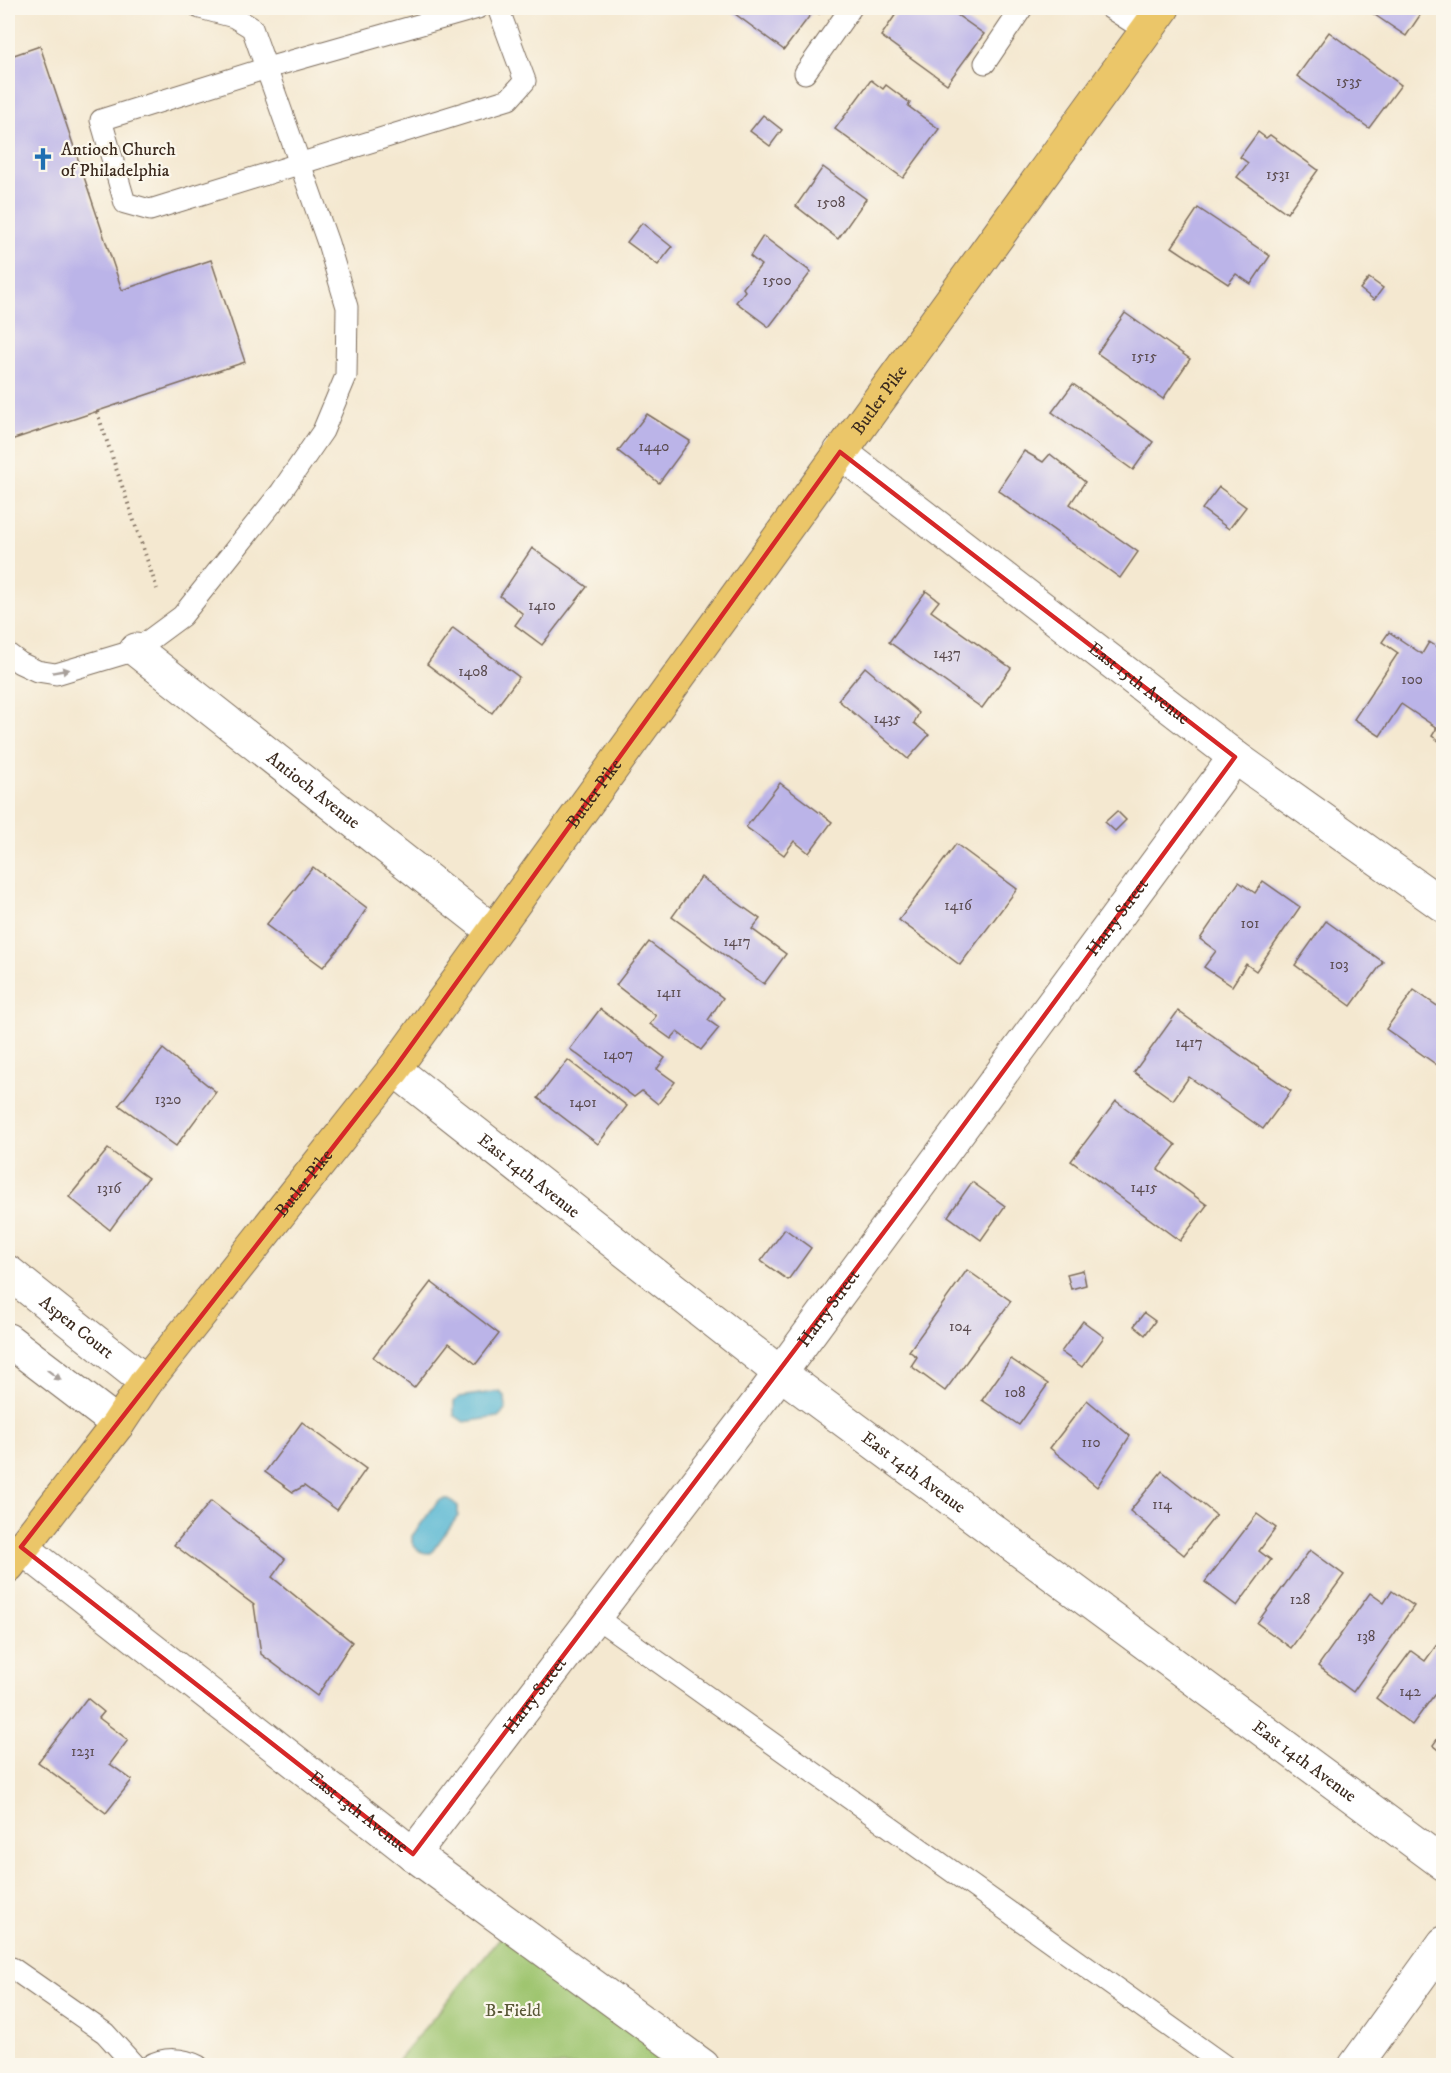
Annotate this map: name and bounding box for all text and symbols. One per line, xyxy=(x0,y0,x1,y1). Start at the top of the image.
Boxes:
house number: 1535 xyxy=(1336,72,1363,91)
place label: Antioch Church of Philadelphia xyxy=(61,139,176,182)
church icon: Antioch Church of Philadelphia xyxy=(30,146,56,172)
house number: 1531 xyxy=(1266,165,1290,184)
house number: 1508 xyxy=(817,193,845,212)
house number: 1500 xyxy=(762,271,792,290)
house number: 1515 xyxy=(1131,347,1157,366)
street label: Butler Pike xyxy=(847,361,912,439)
house number: 1440 xyxy=(639,437,669,456)
house number: 1410 xyxy=(528,596,556,615)
street label: East 15th Avenue xyxy=(1083,638,1194,730)
house number: 1437 xyxy=(933,644,961,663)
house number: 1408 xyxy=(458,662,488,681)
one-way arrow xyxy=(52,666,71,675)
house number: 100 xyxy=(1401,670,1423,689)
house number: 1435 xyxy=(873,709,901,728)
street label: Antioch Avenue xyxy=(262,747,364,834)
street label: Butler Pike xyxy=(562,755,627,833)
street label: Harry Street xyxy=(1082,874,1154,961)
house number: 1416 xyxy=(944,896,973,915)
house number: 101 xyxy=(1241,914,1259,933)
house number: 1417 xyxy=(723,932,751,951)
house number: 103 xyxy=(1329,955,1349,974)
house number: 1411 xyxy=(656,983,682,1002)
house number: 1417 xyxy=(1175,1033,1203,1052)
house number: 1407 xyxy=(603,1045,633,1064)
house number: 1320 xyxy=(155,1090,181,1109)
house number: 1401 xyxy=(569,1093,597,1112)
street label: East 14th Avenue xyxy=(473,1129,584,1223)
street label: Butler Pike xyxy=(271,1145,338,1222)
house number: 1415 xyxy=(1130,1178,1158,1197)
house number: 1316 xyxy=(97,1179,122,1198)
street label: Harry Street xyxy=(793,1265,865,1352)
street label: Aspen Court xyxy=(34,1291,118,1364)
house number: 104 xyxy=(949,1317,971,1336)
one-way arrow xyxy=(47,1369,62,1381)
house number: 108 xyxy=(1004,1383,1026,1402)
street label: East 14th Avenue xyxy=(857,1427,970,1519)
house number: 110 xyxy=(1081,1433,1101,1452)
house number: 114 xyxy=(1152,1495,1172,1514)
house number: 128 xyxy=(1290,1590,1310,1609)
house number: 138 xyxy=(1357,1627,1375,1646)
street label: Harry Street xyxy=(499,1653,572,1739)
house number: 142 xyxy=(1399,1682,1421,1701)
street label: East 14th Avenue xyxy=(1248,1716,1361,1808)
house number: 1231 xyxy=(71,1742,95,1761)
street label: East 13th Avenue xyxy=(304,1767,412,1858)
park label: B-Field xyxy=(485,2000,541,2022)

